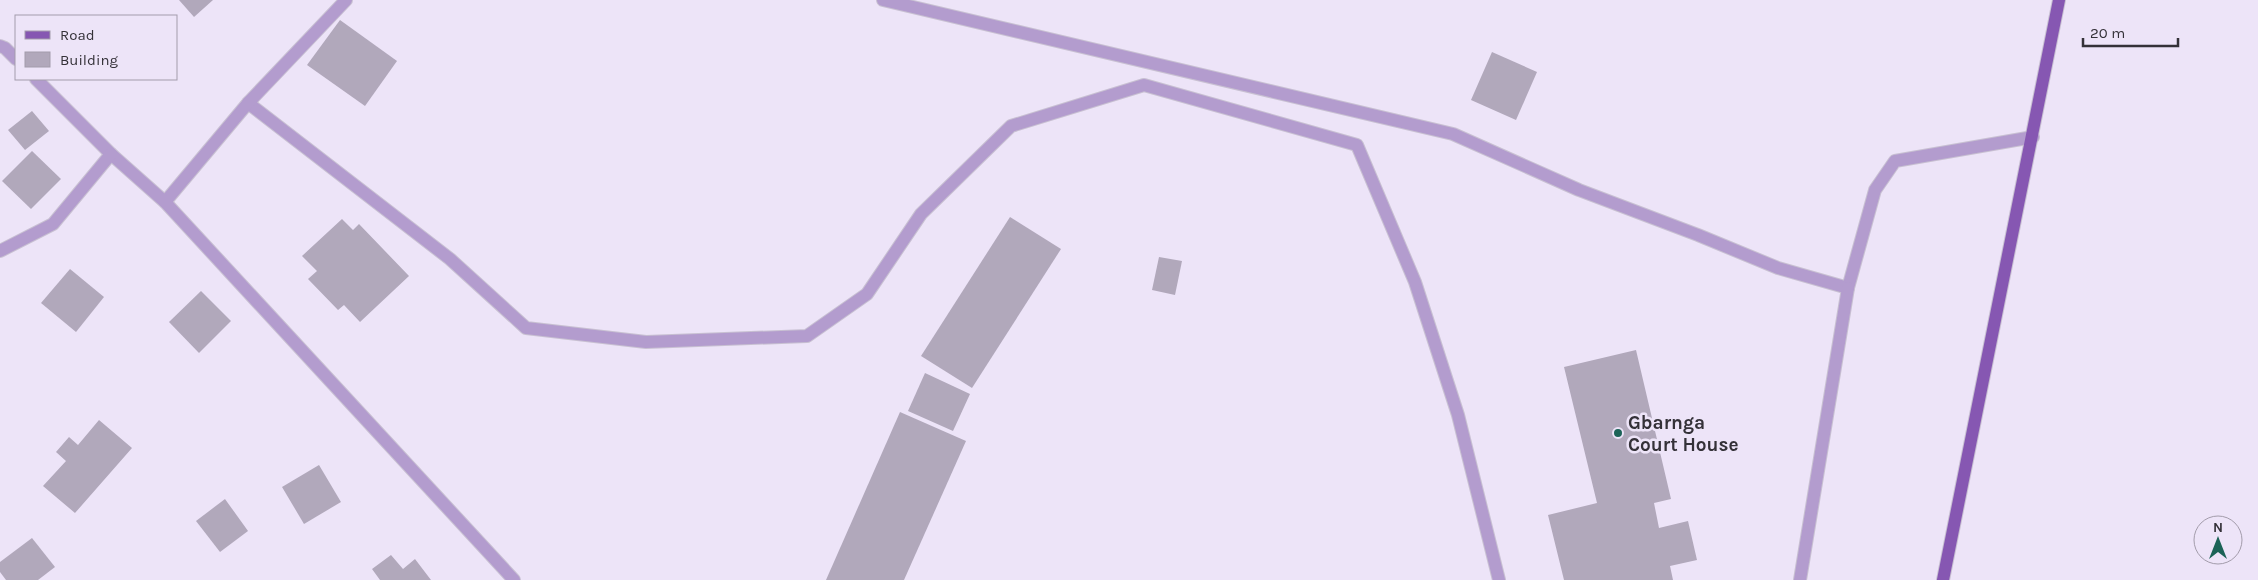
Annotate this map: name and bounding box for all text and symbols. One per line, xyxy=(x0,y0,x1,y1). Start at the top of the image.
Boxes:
legend xyxy=(15,15,178,80)
scale bar xyxy=(2083,15,2178,47)
text: 20 m xyxy=(2090,24,2125,42)
text: Road xyxy=(60,26,95,44)
text: Building xyxy=(60,51,118,69)
place label: Gbarnga Court House xyxy=(1628,412,1739,456)
marker: Gbarnga Court House xyxy=(1612,427,1624,439)
north arrow xyxy=(2193,515,2243,565)
text: N xyxy=(2213,519,2223,536)

